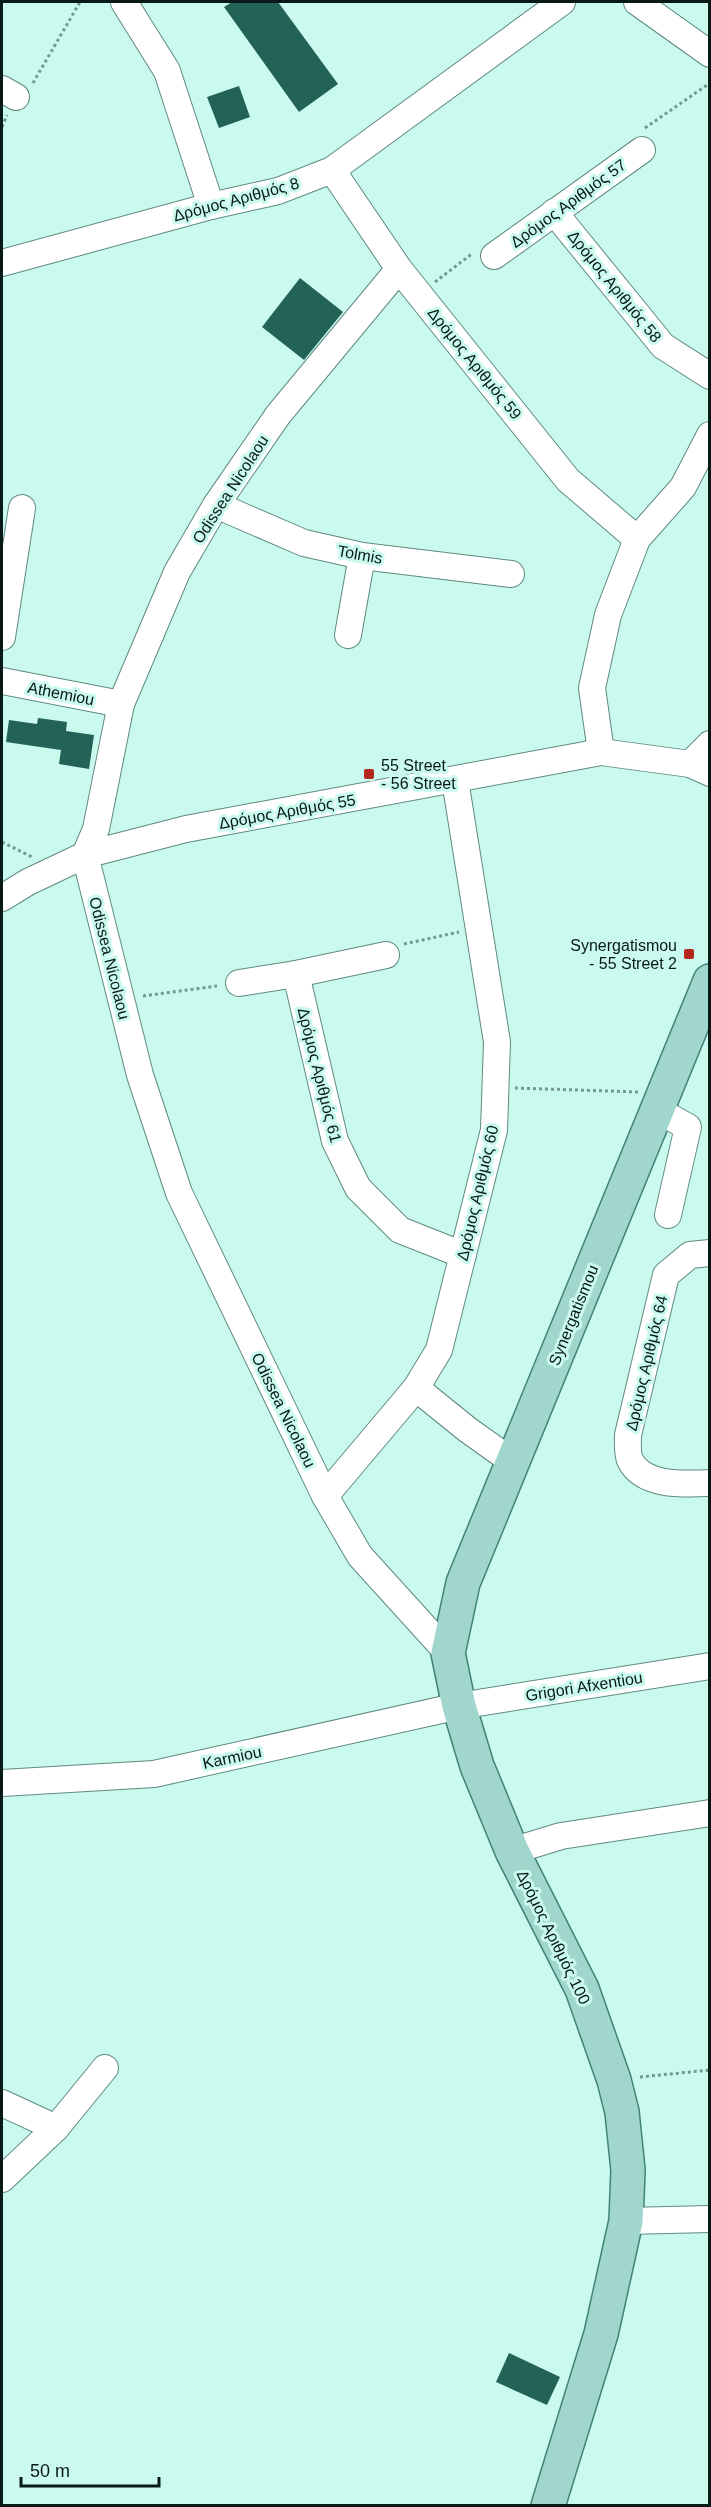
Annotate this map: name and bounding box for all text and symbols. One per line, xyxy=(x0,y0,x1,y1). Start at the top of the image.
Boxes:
street label: Δρόμος Αριθμός 57 xyxy=(507,156,629,251)
street label: Δρόμος Αριθμός 8 xyxy=(171,174,301,224)
street label: Δρόμος Αριθμός 58 xyxy=(564,227,665,346)
street label: Δρόμος Αριθμός 59 xyxy=(424,304,525,423)
street label: Odissea Nicolaou xyxy=(189,432,272,546)
street label: Tolmis xyxy=(336,542,384,567)
street label: Athemiou xyxy=(26,679,96,708)
place label: 55 Street - 56 Street xyxy=(381,757,456,792)
marker: 55 Street - 56 Street xyxy=(362,767,376,781)
street label: Δρόμος Αριθμός 55 xyxy=(217,791,357,832)
street label: Odissea Nicolaou xyxy=(86,895,133,1021)
place label: Synergatismou - 55 Street 2 xyxy=(570,937,677,972)
marker: Synergatismou - 55 Street 2 xyxy=(682,947,696,961)
street label: Δρόμος Αριθμός 61 xyxy=(295,1006,345,1144)
street label: Δρόμος Αριθμός 60 xyxy=(454,1124,501,1262)
street label: Synergatismou xyxy=(546,1263,601,1368)
street label: Δρόμος Αριθμός 64 xyxy=(623,1294,670,1432)
street label: Odissea Nicolaou xyxy=(248,1350,319,1470)
street label: Grigori Afxentiou xyxy=(524,1669,644,1704)
street label: Karmiou xyxy=(201,1743,263,1772)
street label: Δρόμος Αριθμός 100 xyxy=(514,1867,594,2007)
scale bar xyxy=(21,2450,159,2488)
text: 50 m xyxy=(30,2461,70,2481)

